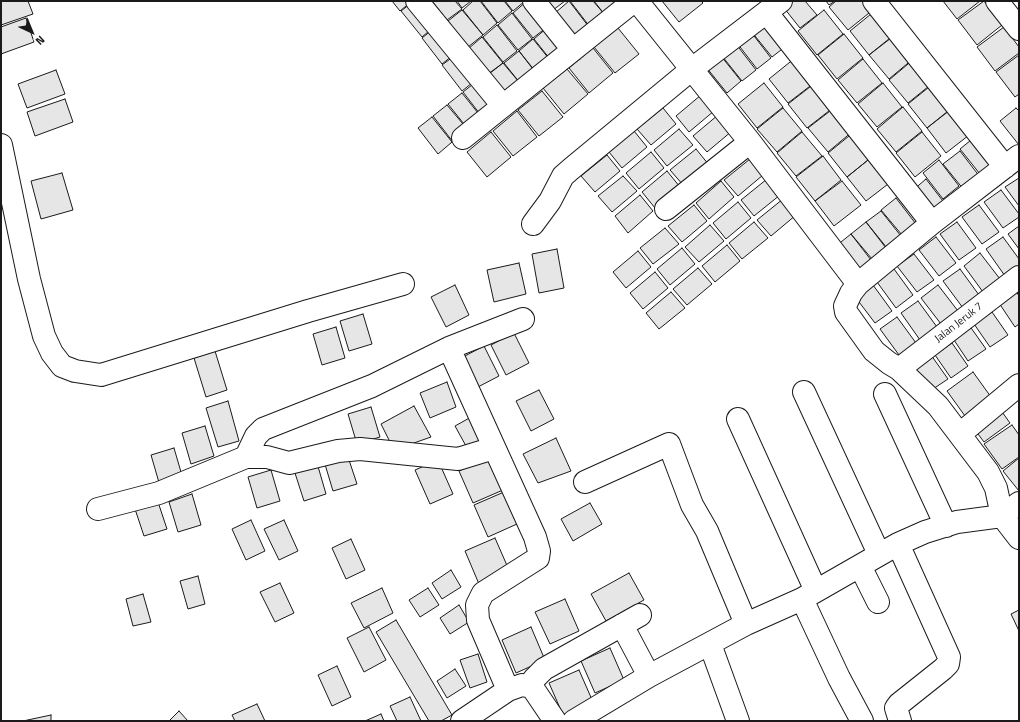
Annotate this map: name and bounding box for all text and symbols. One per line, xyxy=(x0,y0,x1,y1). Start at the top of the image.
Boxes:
north arrow xyxy=(12,12,52,52)
text: N xyxy=(32,32,49,49)
street label: Jalan Jeruk 7 xyxy=(932,300,986,346)

